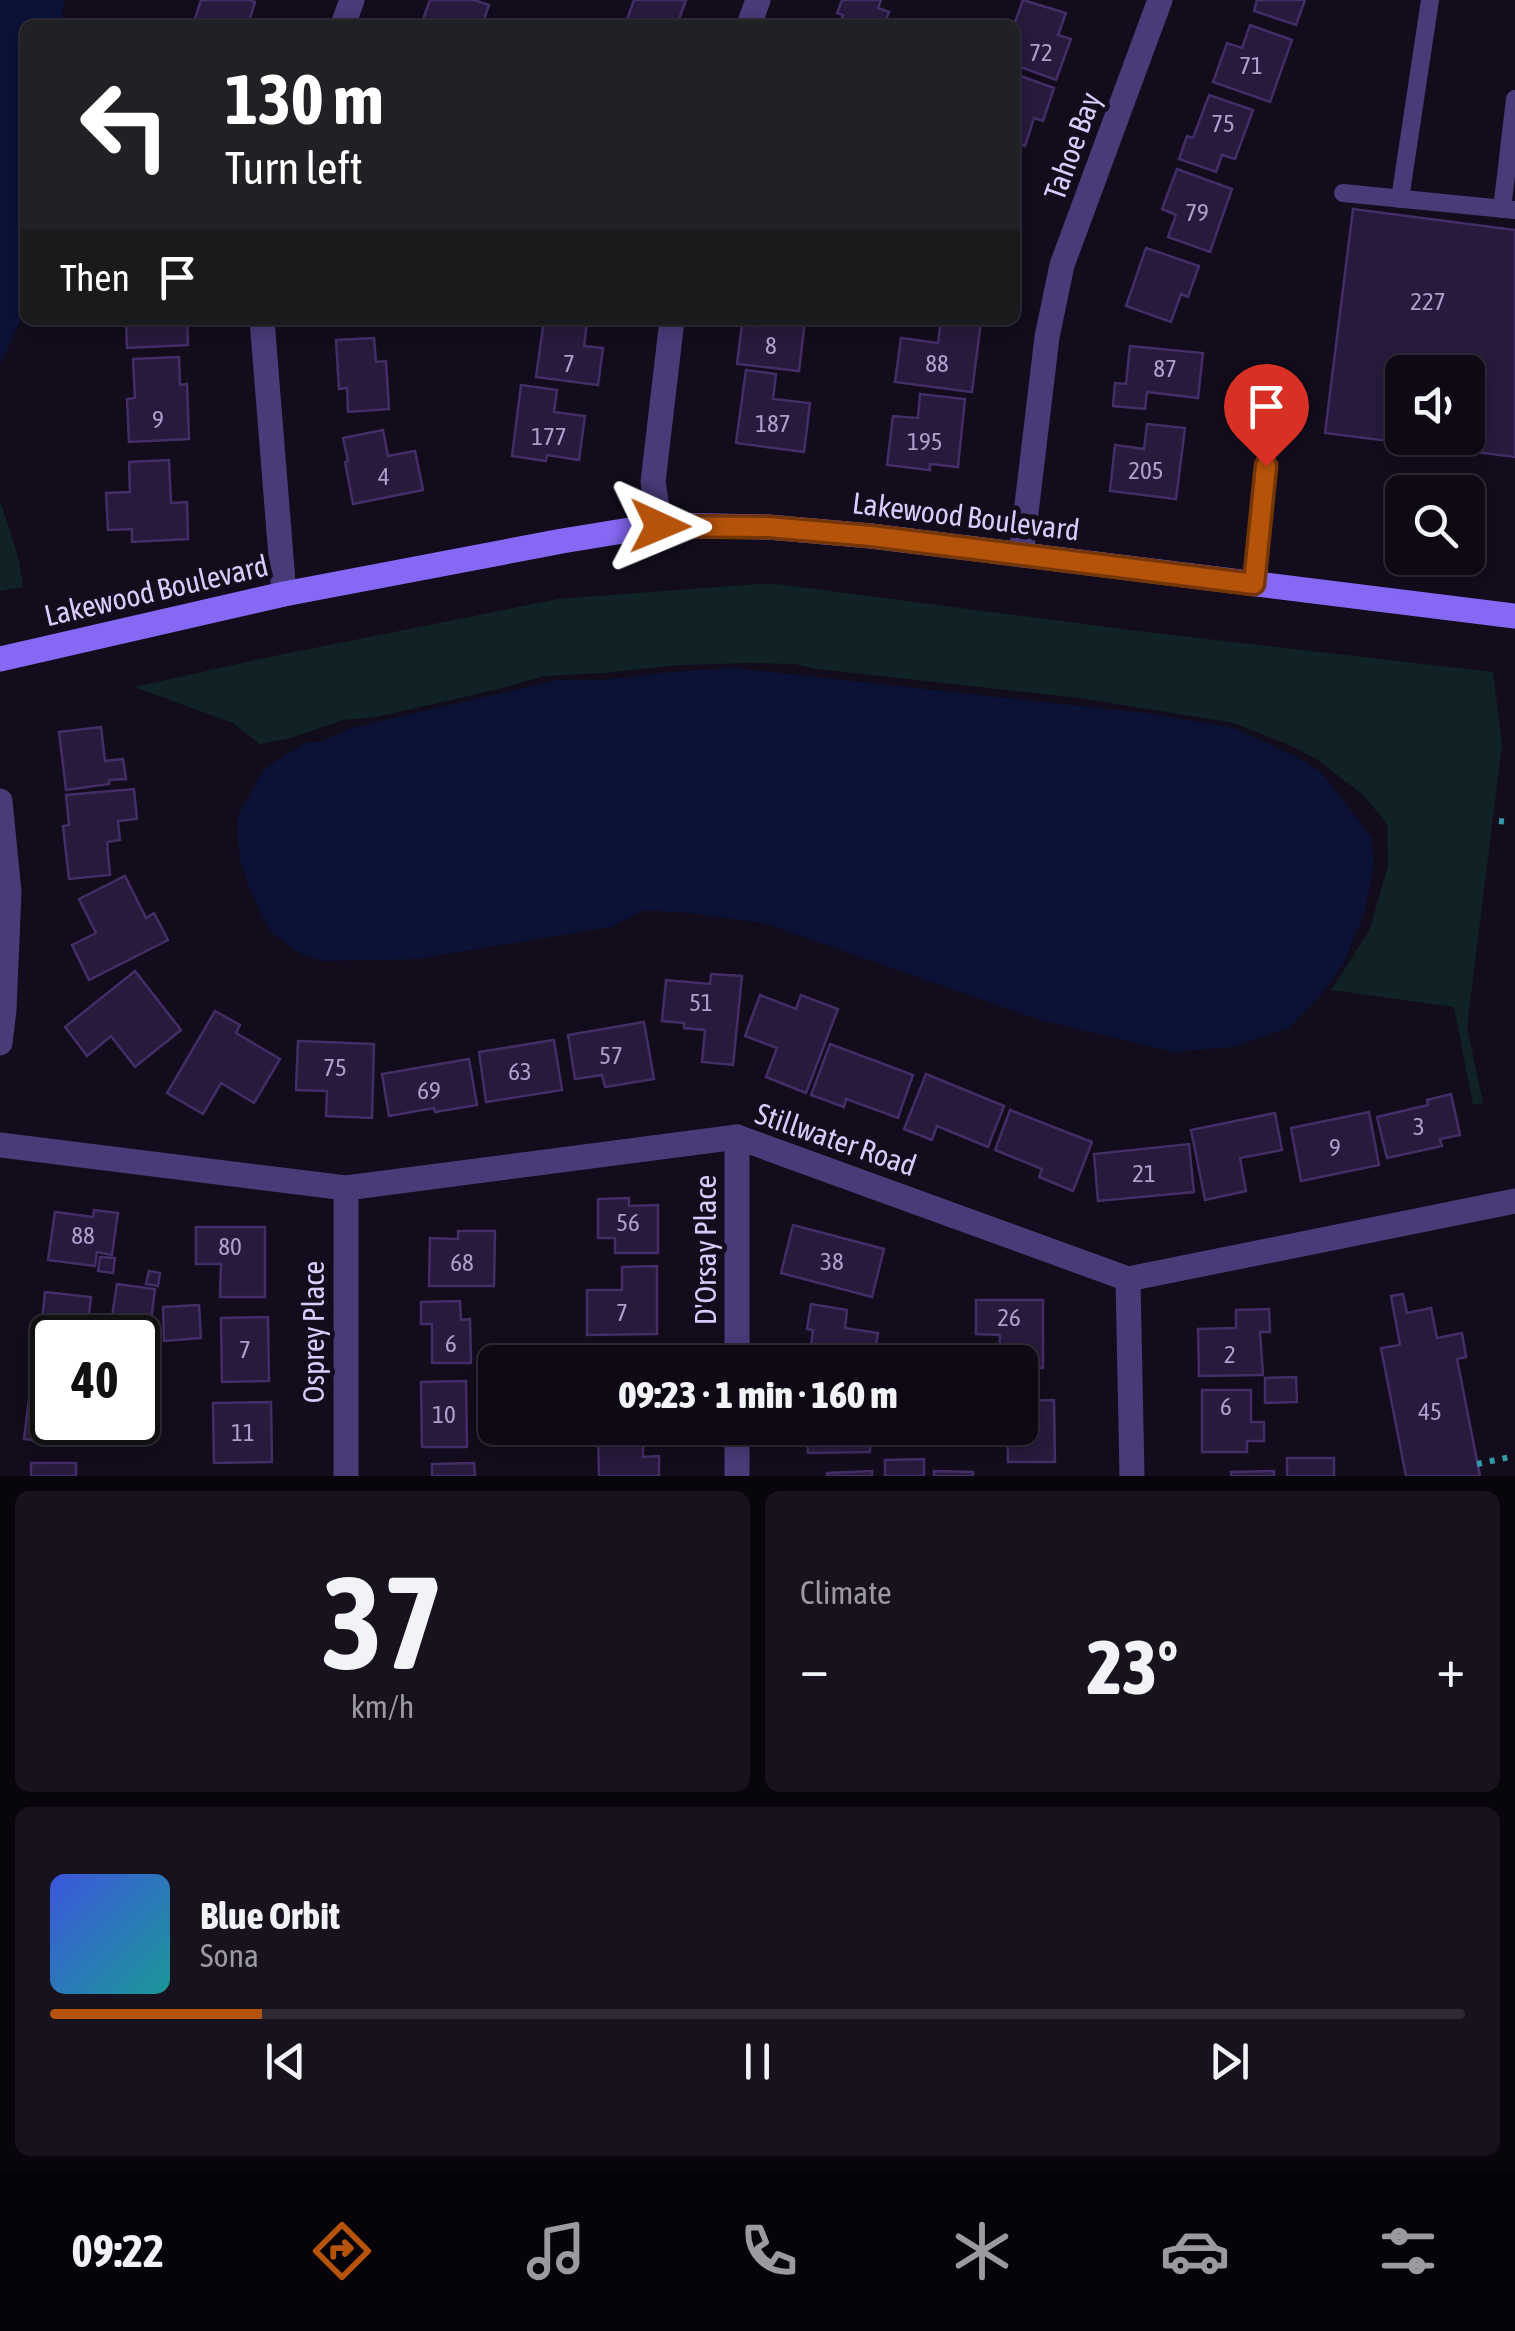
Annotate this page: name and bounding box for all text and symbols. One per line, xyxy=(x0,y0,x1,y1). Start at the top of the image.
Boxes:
house number: 72 xyxy=(1029,38,1053,66)
house number: 71 xyxy=(1239,51,1263,79)
text: 130 m xyxy=(225,59,384,139)
icon: left xyxy=(60,60,190,190)
street label: Tahoe Bay xyxy=(1037,88,1107,204)
house number: 75 xyxy=(1211,109,1235,137)
text: Turn left xyxy=(225,142,363,194)
house number: 79 xyxy=(1185,198,1209,226)
icon: arrive xyxy=(150,250,205,305)
text: Then xyxy=(60,256,130,299)
house number: 227 xyxy=(1410,287,1446,315)
house number: 8 xyxy=(765,331,777,359)
house number: 7 xyxy=(563,349,575,377)
house number: 88 xyxy=(925,349,949,377)
house number: 87 xyxy=(1153,354,1177,382)
map controls xyxy=(1385,355,1485,575)
button: sound xyxy=(1385,355,1485,455)
pin xyxy=(1224,364,1309,467)
icon: arrive xyxy=(1239,379,1294,434)
house number: 9 xyxy=(152,405,164,433)
house number: 187 xyxy=(755,409,791,437)
house number: 177 xyxy=(531,422,567,450)
house number: 195 xyxy=(907,427,943,455)
house number: 205 xyxy=(1128,456,1164,484)
house number: 4 xyxy=(378,462,390,490)
position arrow xyxy=(608,474,712,578)
button: search xyxy=(1385,475,1485,575)
street label: Lakewood Boulevard xyxy=(851,485,1081,547)
street label: Lakewood Boulevard xyxy=(41,548,271,632)
house number: 51 xyxy=(689,988,713,1016)
house number: 57 xyxy=(599,1041,623,1069)
house number: 75 xyxy=(323,1053,347,1081)
house number: 63 xyxy=(508,1057,532,1085)
house number: 69 xyxy=(417,1076,441,1104)
street label: Stillwater Road xyxy=(751,1096,921,1182)
house number: 3 xyxy=(1413,1112,1425,1140)
house number: 9 xyxy=(1329,1133,1341,1161)
house number: 21 xyxy=(1132,1159,1156,1187)
street label: D'Orsay Place xyxy=(688,1175,722,1325)
house number: 56 xyxy=(616,1208,640,1236)
house number: 88 xyxy=(71,1221,95,1249)
house number: 80 xyxy=(218,1232,242,1260)
house number: 38 xyxy=(820,1247,844,1275)
house number: 68 xyxy=(450,1248,474,1276)
street label: Osprey Place xyxy=(296,1261,330,1403)
house number: 7 xyxy=(616,1298,628,1326)
house number: 26 xyxy=(997,1303,1021,1331)
speed limit sign: 40 xyxy=(30,1315,160,1445)
house number: 6 xyxy=(445,1329,457,1357)
house number: 7 xyxy=(239,1335,251,1363)
house number: 2 xyxy=(1224,1340,1236,1368)
text: 09:23 · 1 min · 160 m xyxy=(618,1373,898,1416)
house number: 6 xyxy=(1220,1392,1232,1420)
house number: 45 xyxy=(1418,1397,1442,1425)
house number: 10 xyxy=(432,1400,456,1428)
house number: 11 xyxy=(231,1418,255,1446)
text: 37 xyxy=(321,1548,444,1697)
text: Climate xyxy=(800,1574,892,1611)
text: 23° xyxy=(1087,1624,1178,1710)
text: − xyxy=(800,1636,829,1699)
text: + xyxy=(1436,1636,1465,1699)
text: km/h xyxy=(351,1688,414,1725)
text: Blue Orbit xyxy=(200,1894,340,1937)
text: Sona xyxy=(200,1937,259,1974)
icon: previous xyxy=(258,2034,313,2089)
icon: pause xyxy=(730,2034,785,2089)
icon: next xyxy=(1202,2034,1257,2089)
icon: directions xyxy=(307,2216,377,2286)
icon: music xyxy=(521,2216,591,2286)
icon: phone xyxy=(734,2216,804,2286)
icon: climate xyxy=(947,2216,1017,2286)
icon: car xyxy=(1160,2216,1230,2286)
icon: filters xyxy=(1373,2216,1443,2286)
text: 09:22 xyxy=(72,2225,164,2277)

